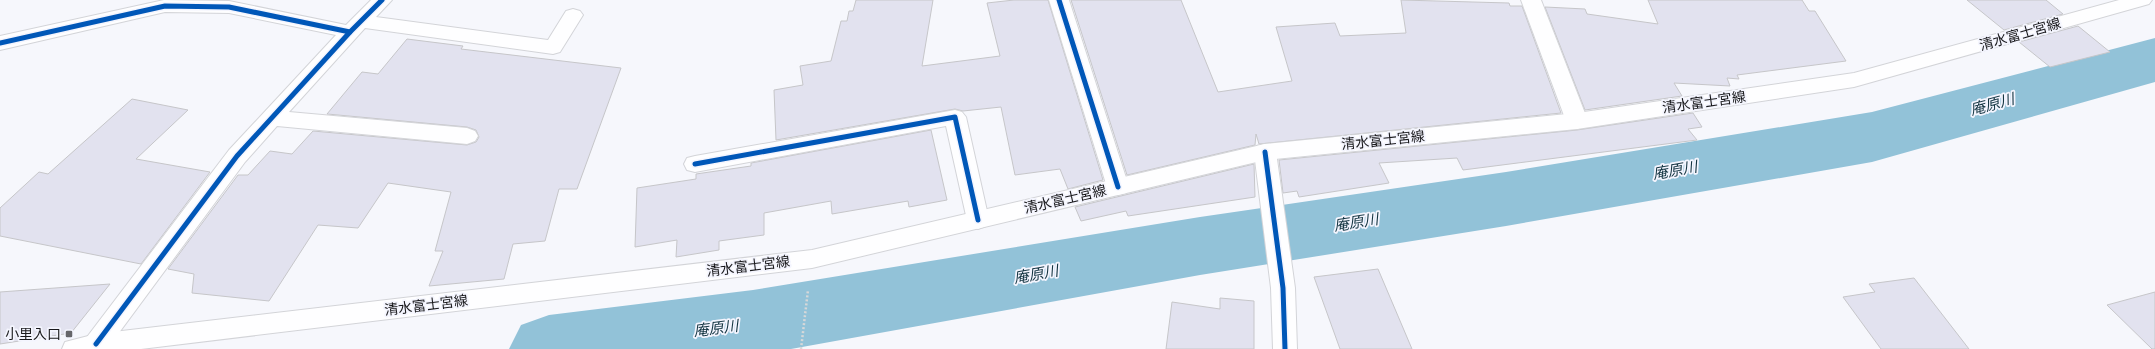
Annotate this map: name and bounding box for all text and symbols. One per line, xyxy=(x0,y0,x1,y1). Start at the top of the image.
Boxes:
street label: 清水富士宮線 xyxy=(1977,13,2063,55)
street label: 清水富士宮線 xyxy=(1661,86,1747,118)
water label: 庵原川 xyxy=(1968,88,2018,120)
street label: 清水富士宮線 xyxy=(1340,126,1426,154)
water label: 庵原川 xyxy=(1651,155,1701,184)
street label: 清水富士宮線 xyxy=(1022,180,1108,218)
water label: 庵原川 xyxy=(1332,208,1382,236)
street label: 清水富士宮線 xyxy=(705,251,791,281)
water label: 庵原川 xyxy=(1012,259,1062,288)
street label: 清水富士宮線 xyxy=(383,290,469,320)
water label: 庵原川 xyxy=(692,315,742,341)
place label: 小里入口 xyxy=(5,324,61,344)
marker: 小里入口 xyxy=(64,329,74,339)

